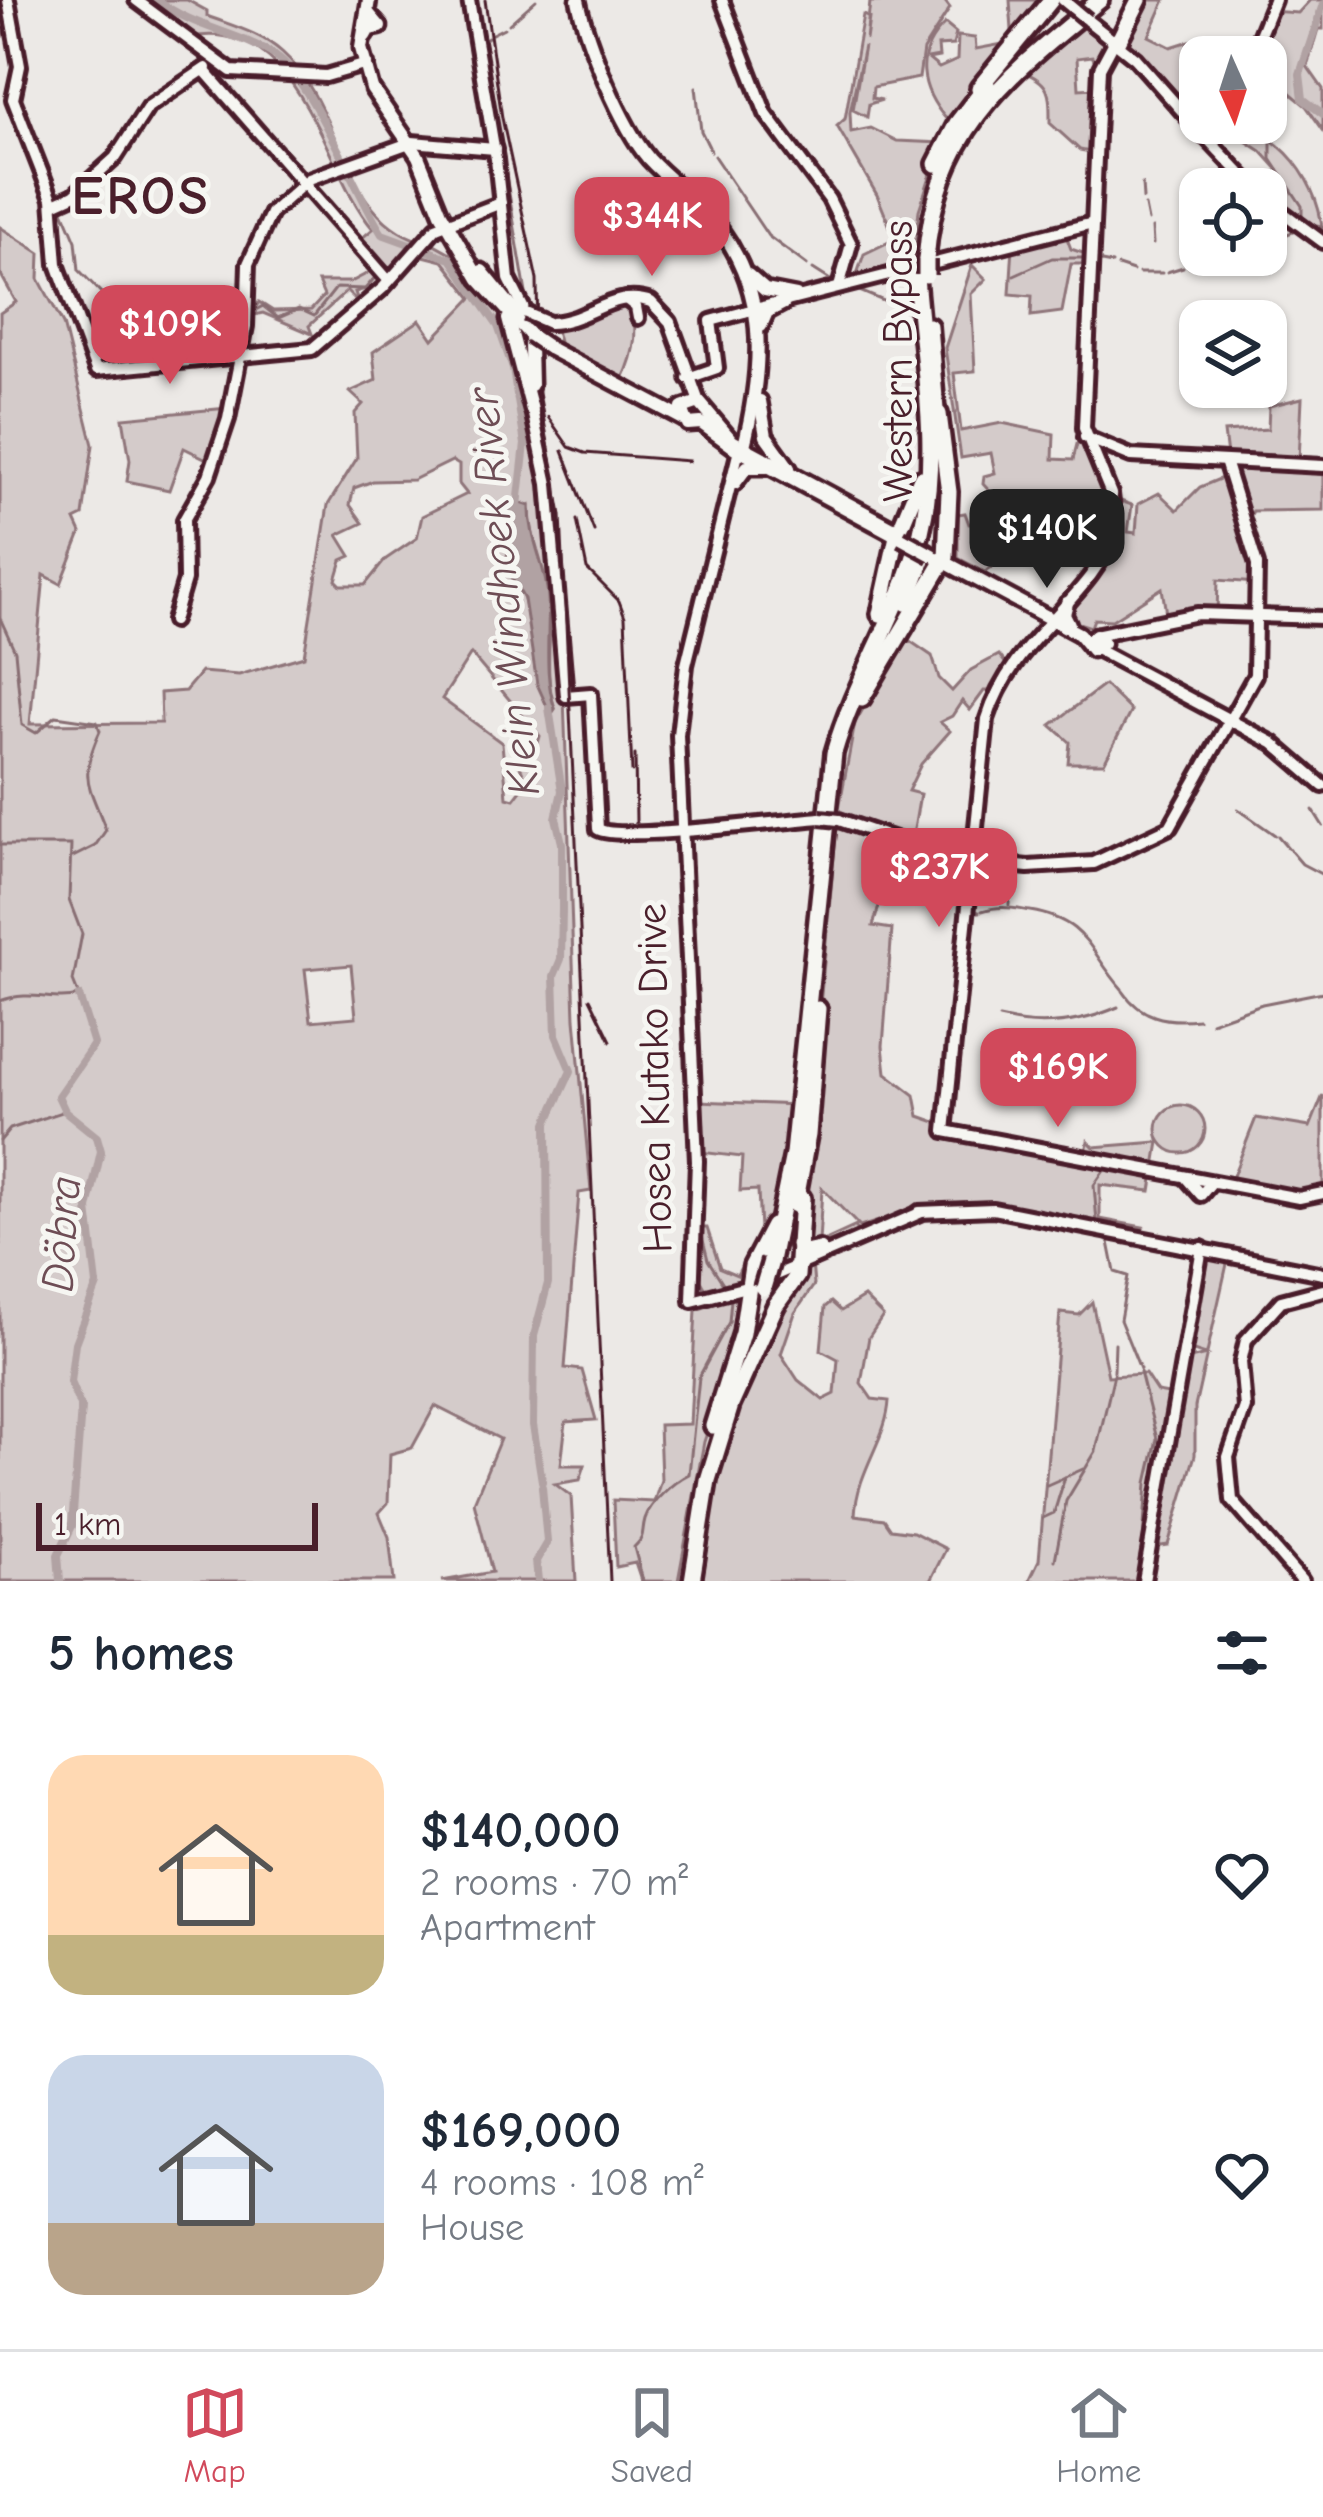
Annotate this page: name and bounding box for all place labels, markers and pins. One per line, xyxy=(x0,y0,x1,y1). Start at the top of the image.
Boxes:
pin: $344K xyxy=(568,177,736,279)
pin: $109K xyxy=(86,285,254,387)
pin: $140K xyxy=(963,489,1131,591)
pin: $237K xyxy=(855,828,1023,930)
pin: $169K xyxy=(974,1028,1142,1130)

